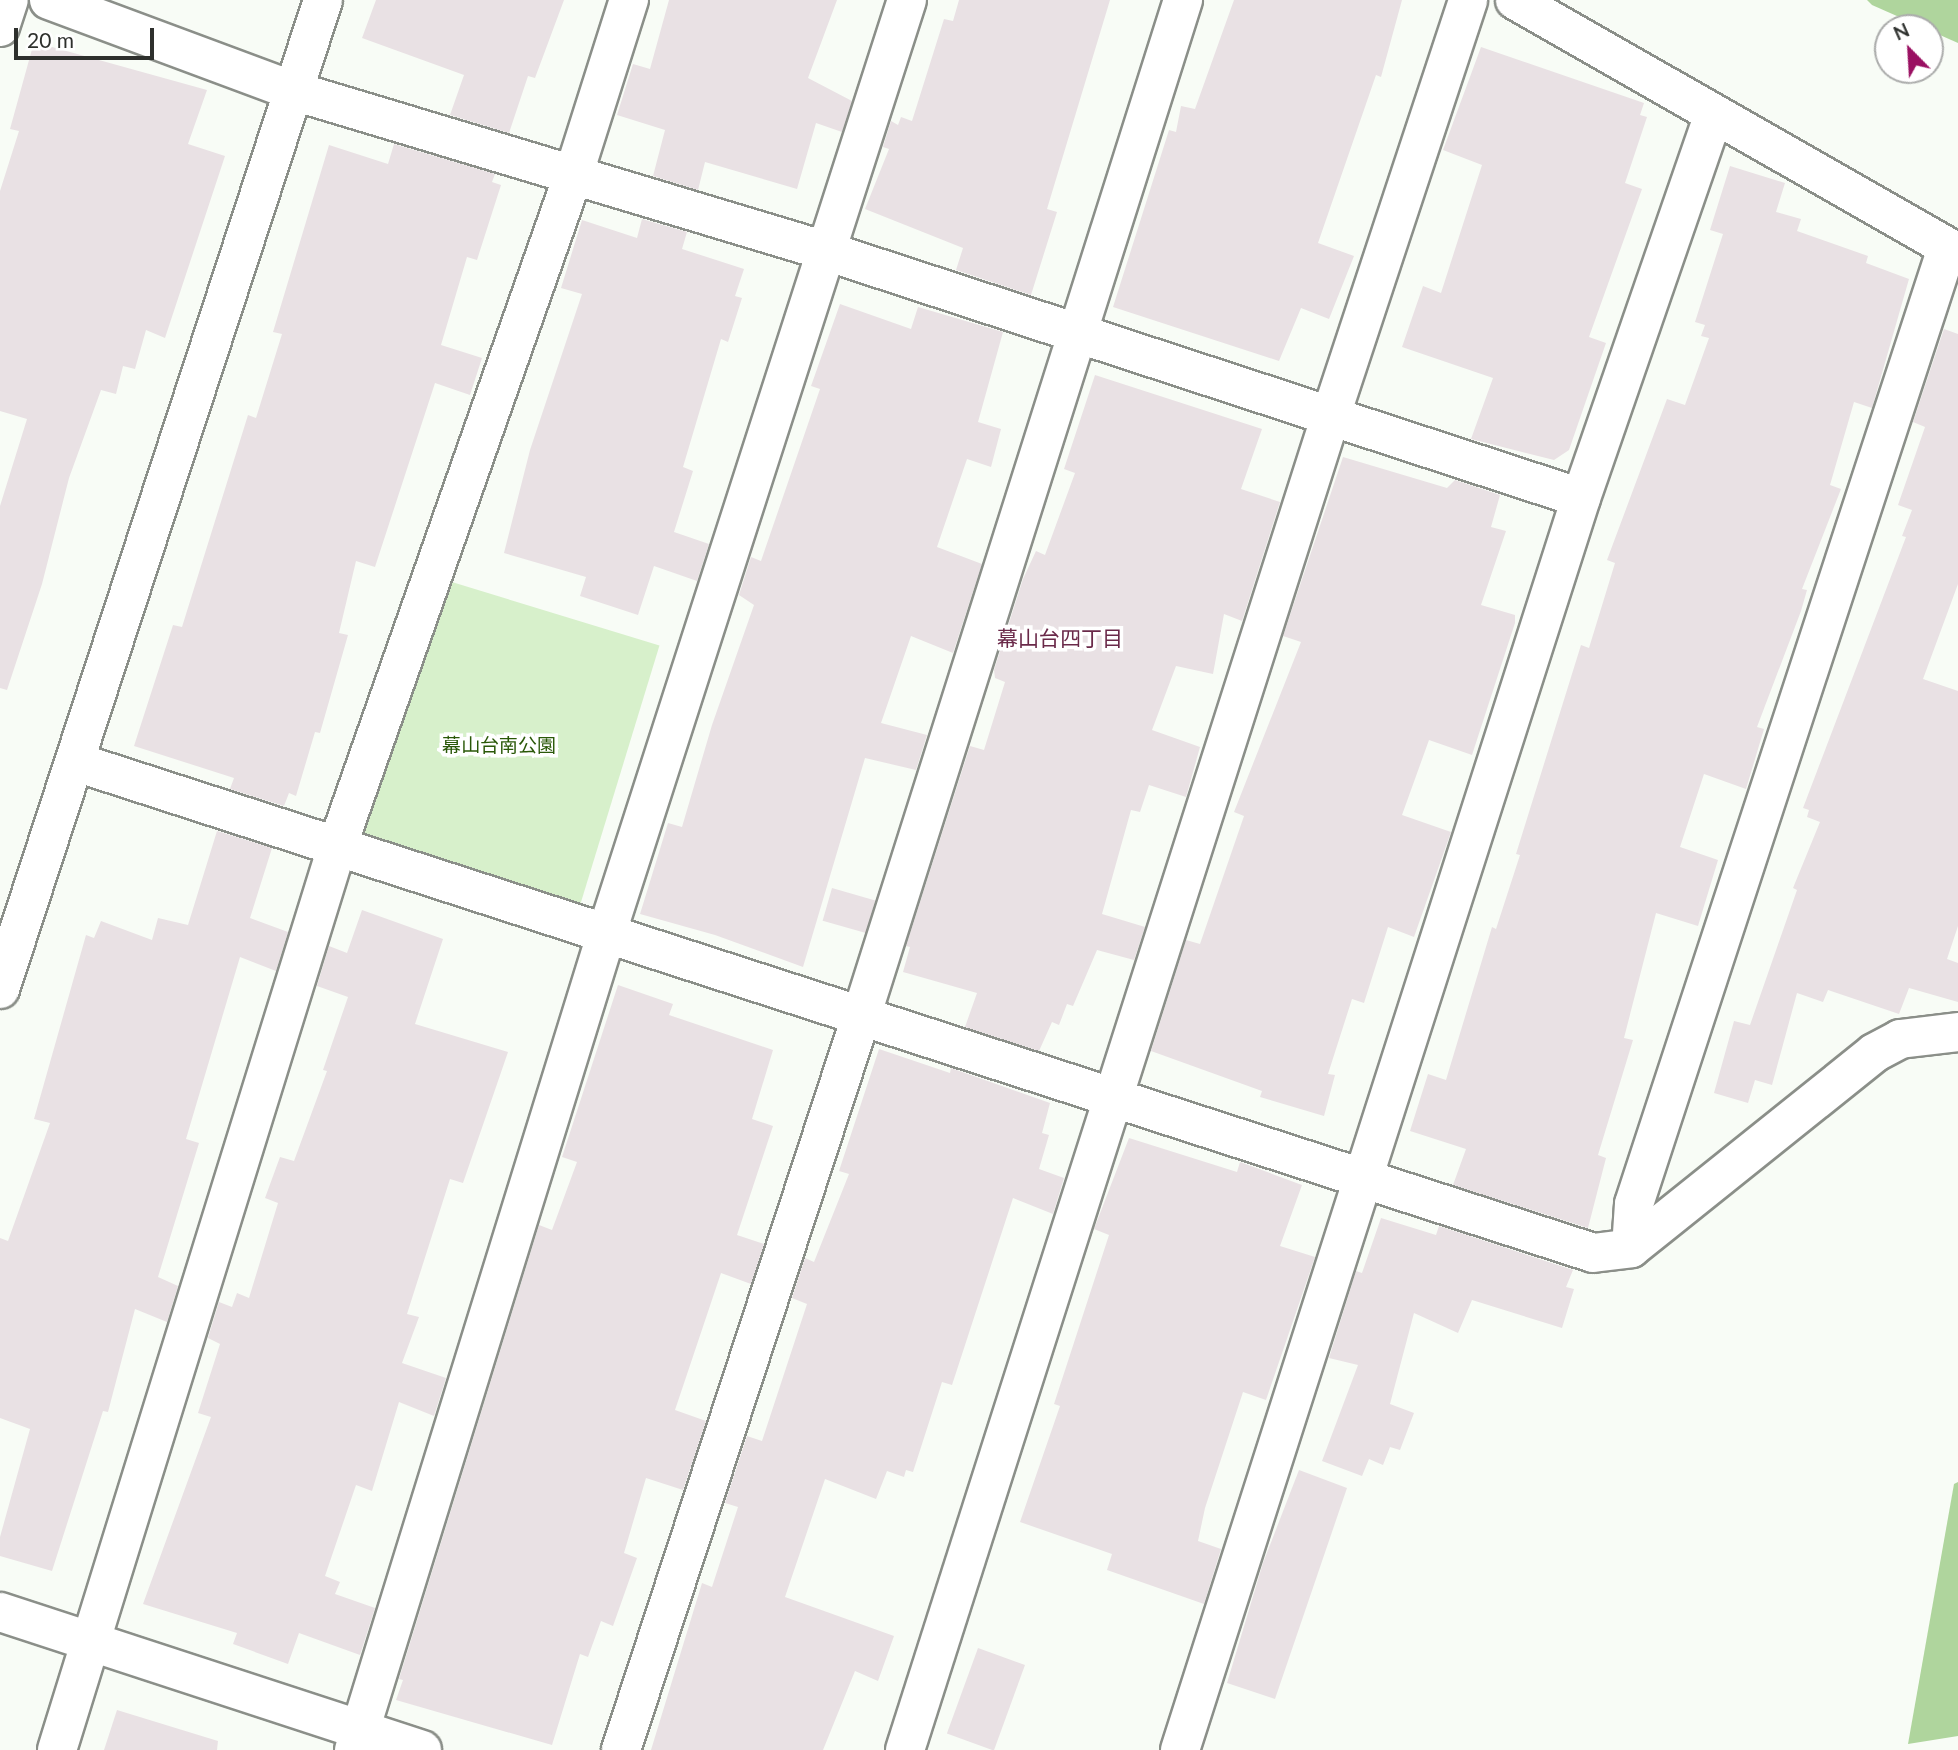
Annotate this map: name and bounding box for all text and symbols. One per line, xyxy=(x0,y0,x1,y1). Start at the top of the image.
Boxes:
scale bar xyxy=(18,14,158,58)
north arrow xyxy=(1874,14,1944,84)
text: N xyxy=(1890,18,1912,45)
text: 20 m xyxy=(27,27,74,52)
district label: 幕山台四丁目 xyxy=(997,625,1123,651)
park label: 幕山台南公園 xyxy=(442,734,556,756)

